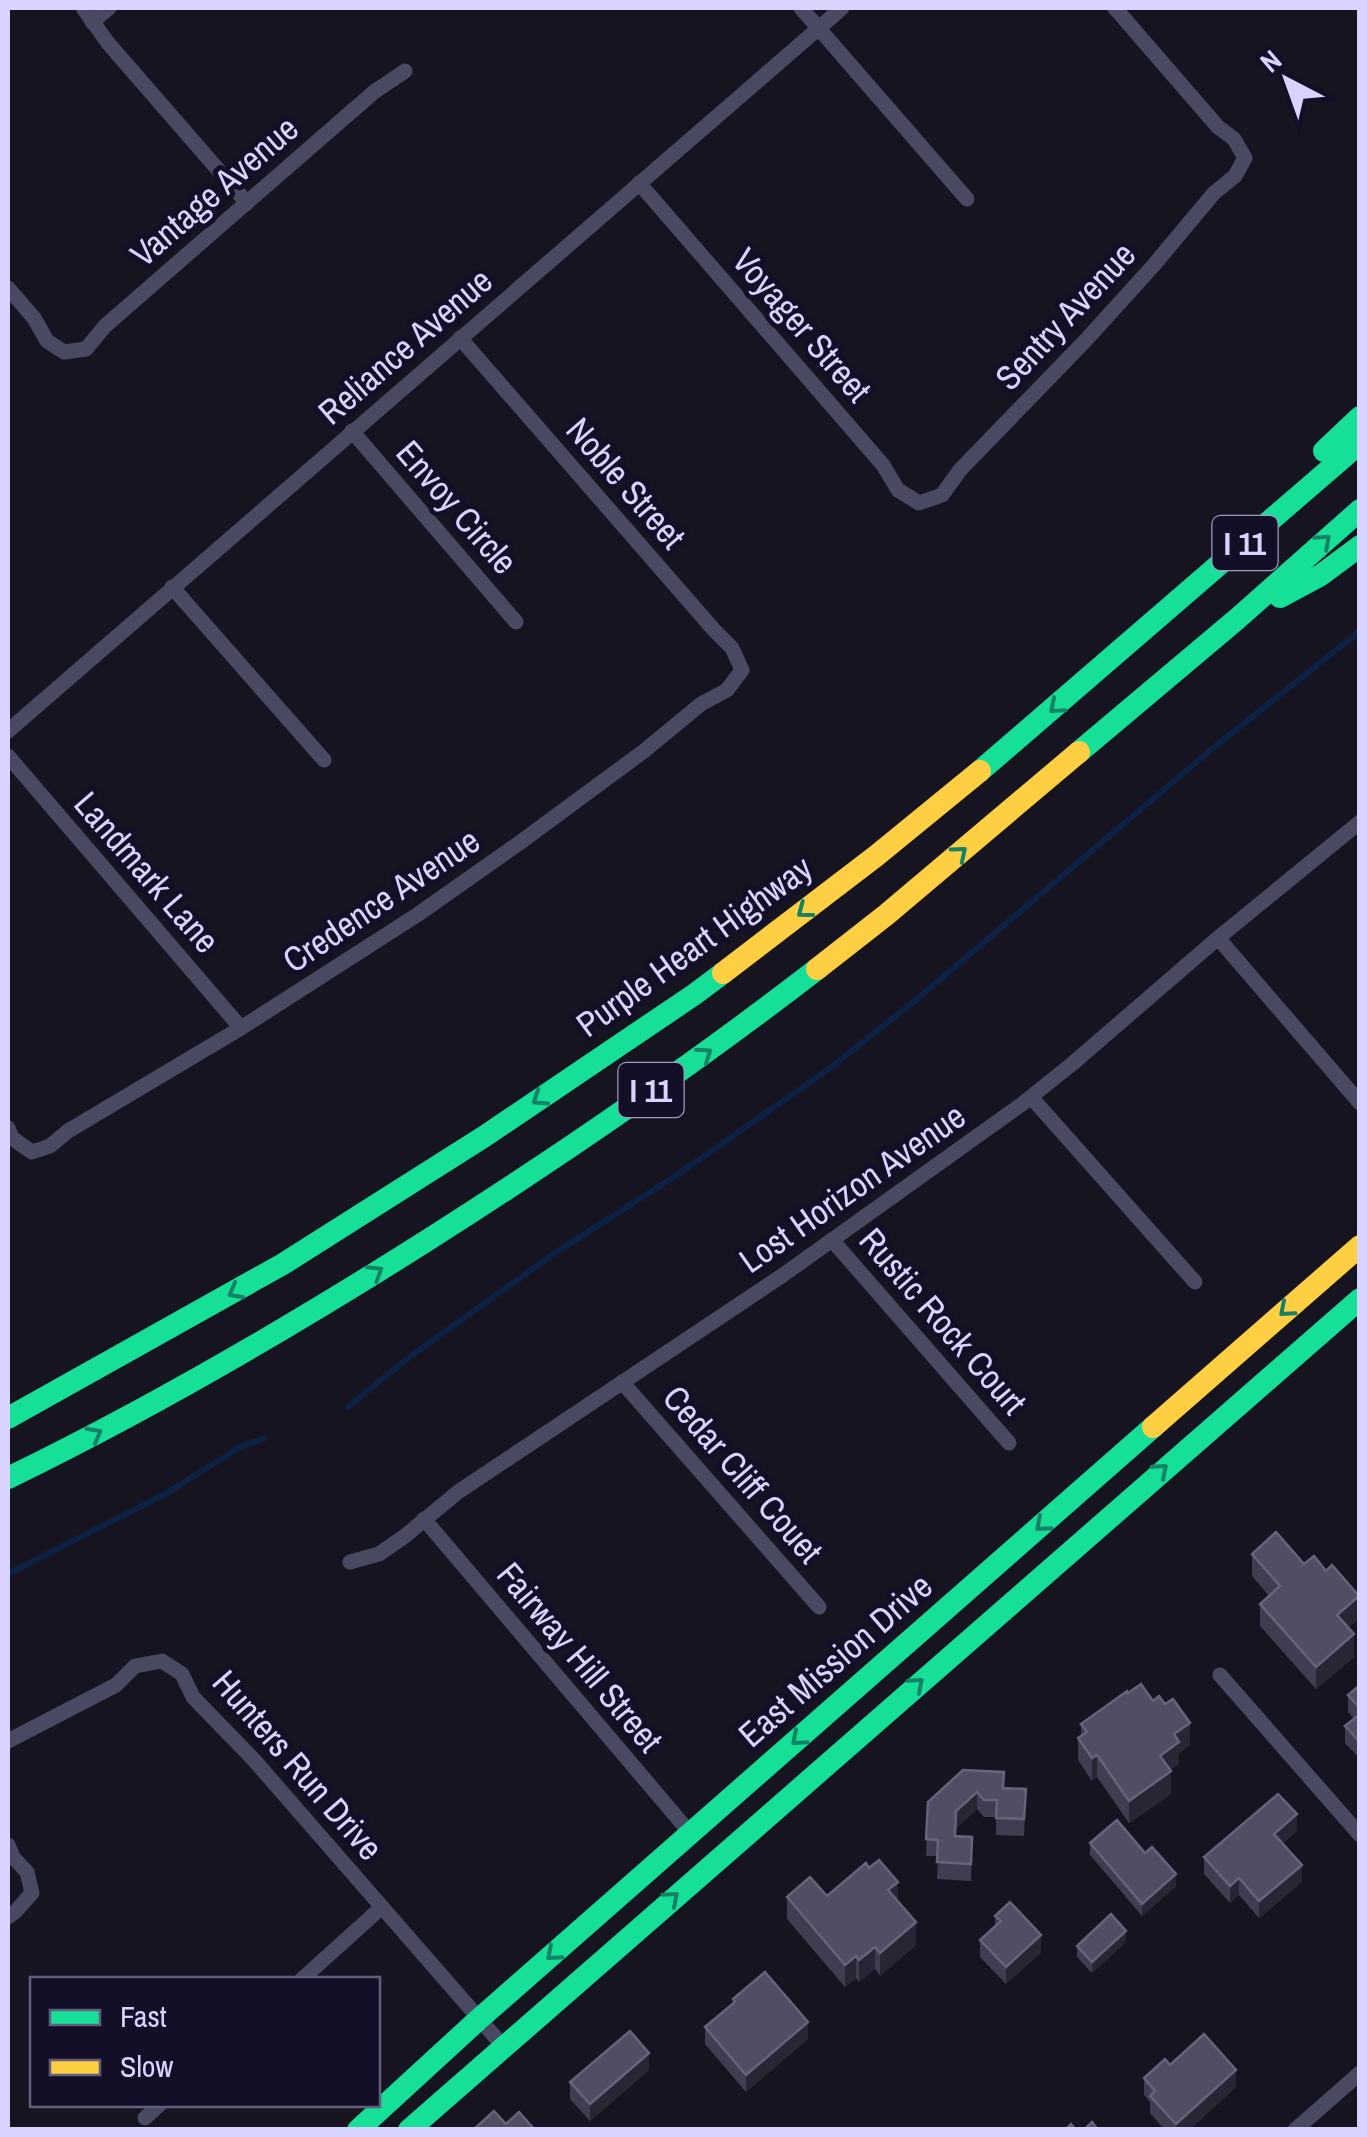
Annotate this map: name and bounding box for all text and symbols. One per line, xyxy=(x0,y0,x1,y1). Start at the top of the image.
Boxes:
north arrow xyxy=(1237,30,1337,130)
text: N xyxy=(1252,41,1289,81)
street label: Vantage Avenue xyxy=(120,105,308,277)
street label: Sentry Avenue xyxy=(984,232,1146,400)
street label: Voyager Street xyxy=(722,238,882,412)
street label: Reliance Avenue xyxy=(308,257,502,435)
street label: Noble Street xyxy=(556,407,696,559)
street label: Envoy Circle xyxy=(386,430,528,584)
road number: I 11 xyxy=(1212,516,1278,570)
one-way arrow xyxy=(1313,535,1331,553)
one-way arrow xyxy=(1050,695,1068,713)
street label: Landmark Lane xyxy=(64,781,230,963)
street label: Credence Avenue xyxy=(273,817,489,983)
street label: Purple Heart Highway xyxy=(567,844,822,1048)
one-way arrow xyxy=(949,846,967,864)
one-way arrow xyxy=(797,899,815,917)
one-way arrow xyxy=(694,1048,712,1066)
road number: I 11 xyxy=(618,1063,684,1117)
one-way arrow xyxy=(531,1087,549,1106)
street label: Lost Horizon Avenue xyxy=(730,1092,974,1284)
street label: Rustic Rock Court xyxy=(849,1218,1037,1424)
one-way arrow xyxy=(365,1266,383,1285)
one-way arrow xyxy=(227,1279,245,1299)
one-way arrow xyxy=(1279,1299,1298,1317)
street label: Cedar Cliff Couet xyxy=(653,1375,833,1573)
one-way arrow xyxy=(84,1427,102,1447)
one-way arrow xyxy=(1149,1464,1168,1482)
one-way arrow xyxy=(1035,1513,1053,1531)
street label: Fairway Hill Street xyxy=(487,1552,673,1762)
street label: East Mission Drive xyxy=(728,1563,942,1757)
street label: Hunters Run Drive xyxy=(202,1660,394,1870)
one-way arrow xyxy=(905,1678,923,1696)
one-way arrow xyxy=(791,1728,810,1746)
one-way arrow xyxy=(660,1892,679,1910)
one-way arrow xyxy=(547,1942,565,1960)
legend xyxy=(30,1977,380,2107)
text: Fast xyxy=(120,1996,167,2036)
text: Slow xyxy=(120,2046,174,2086)

